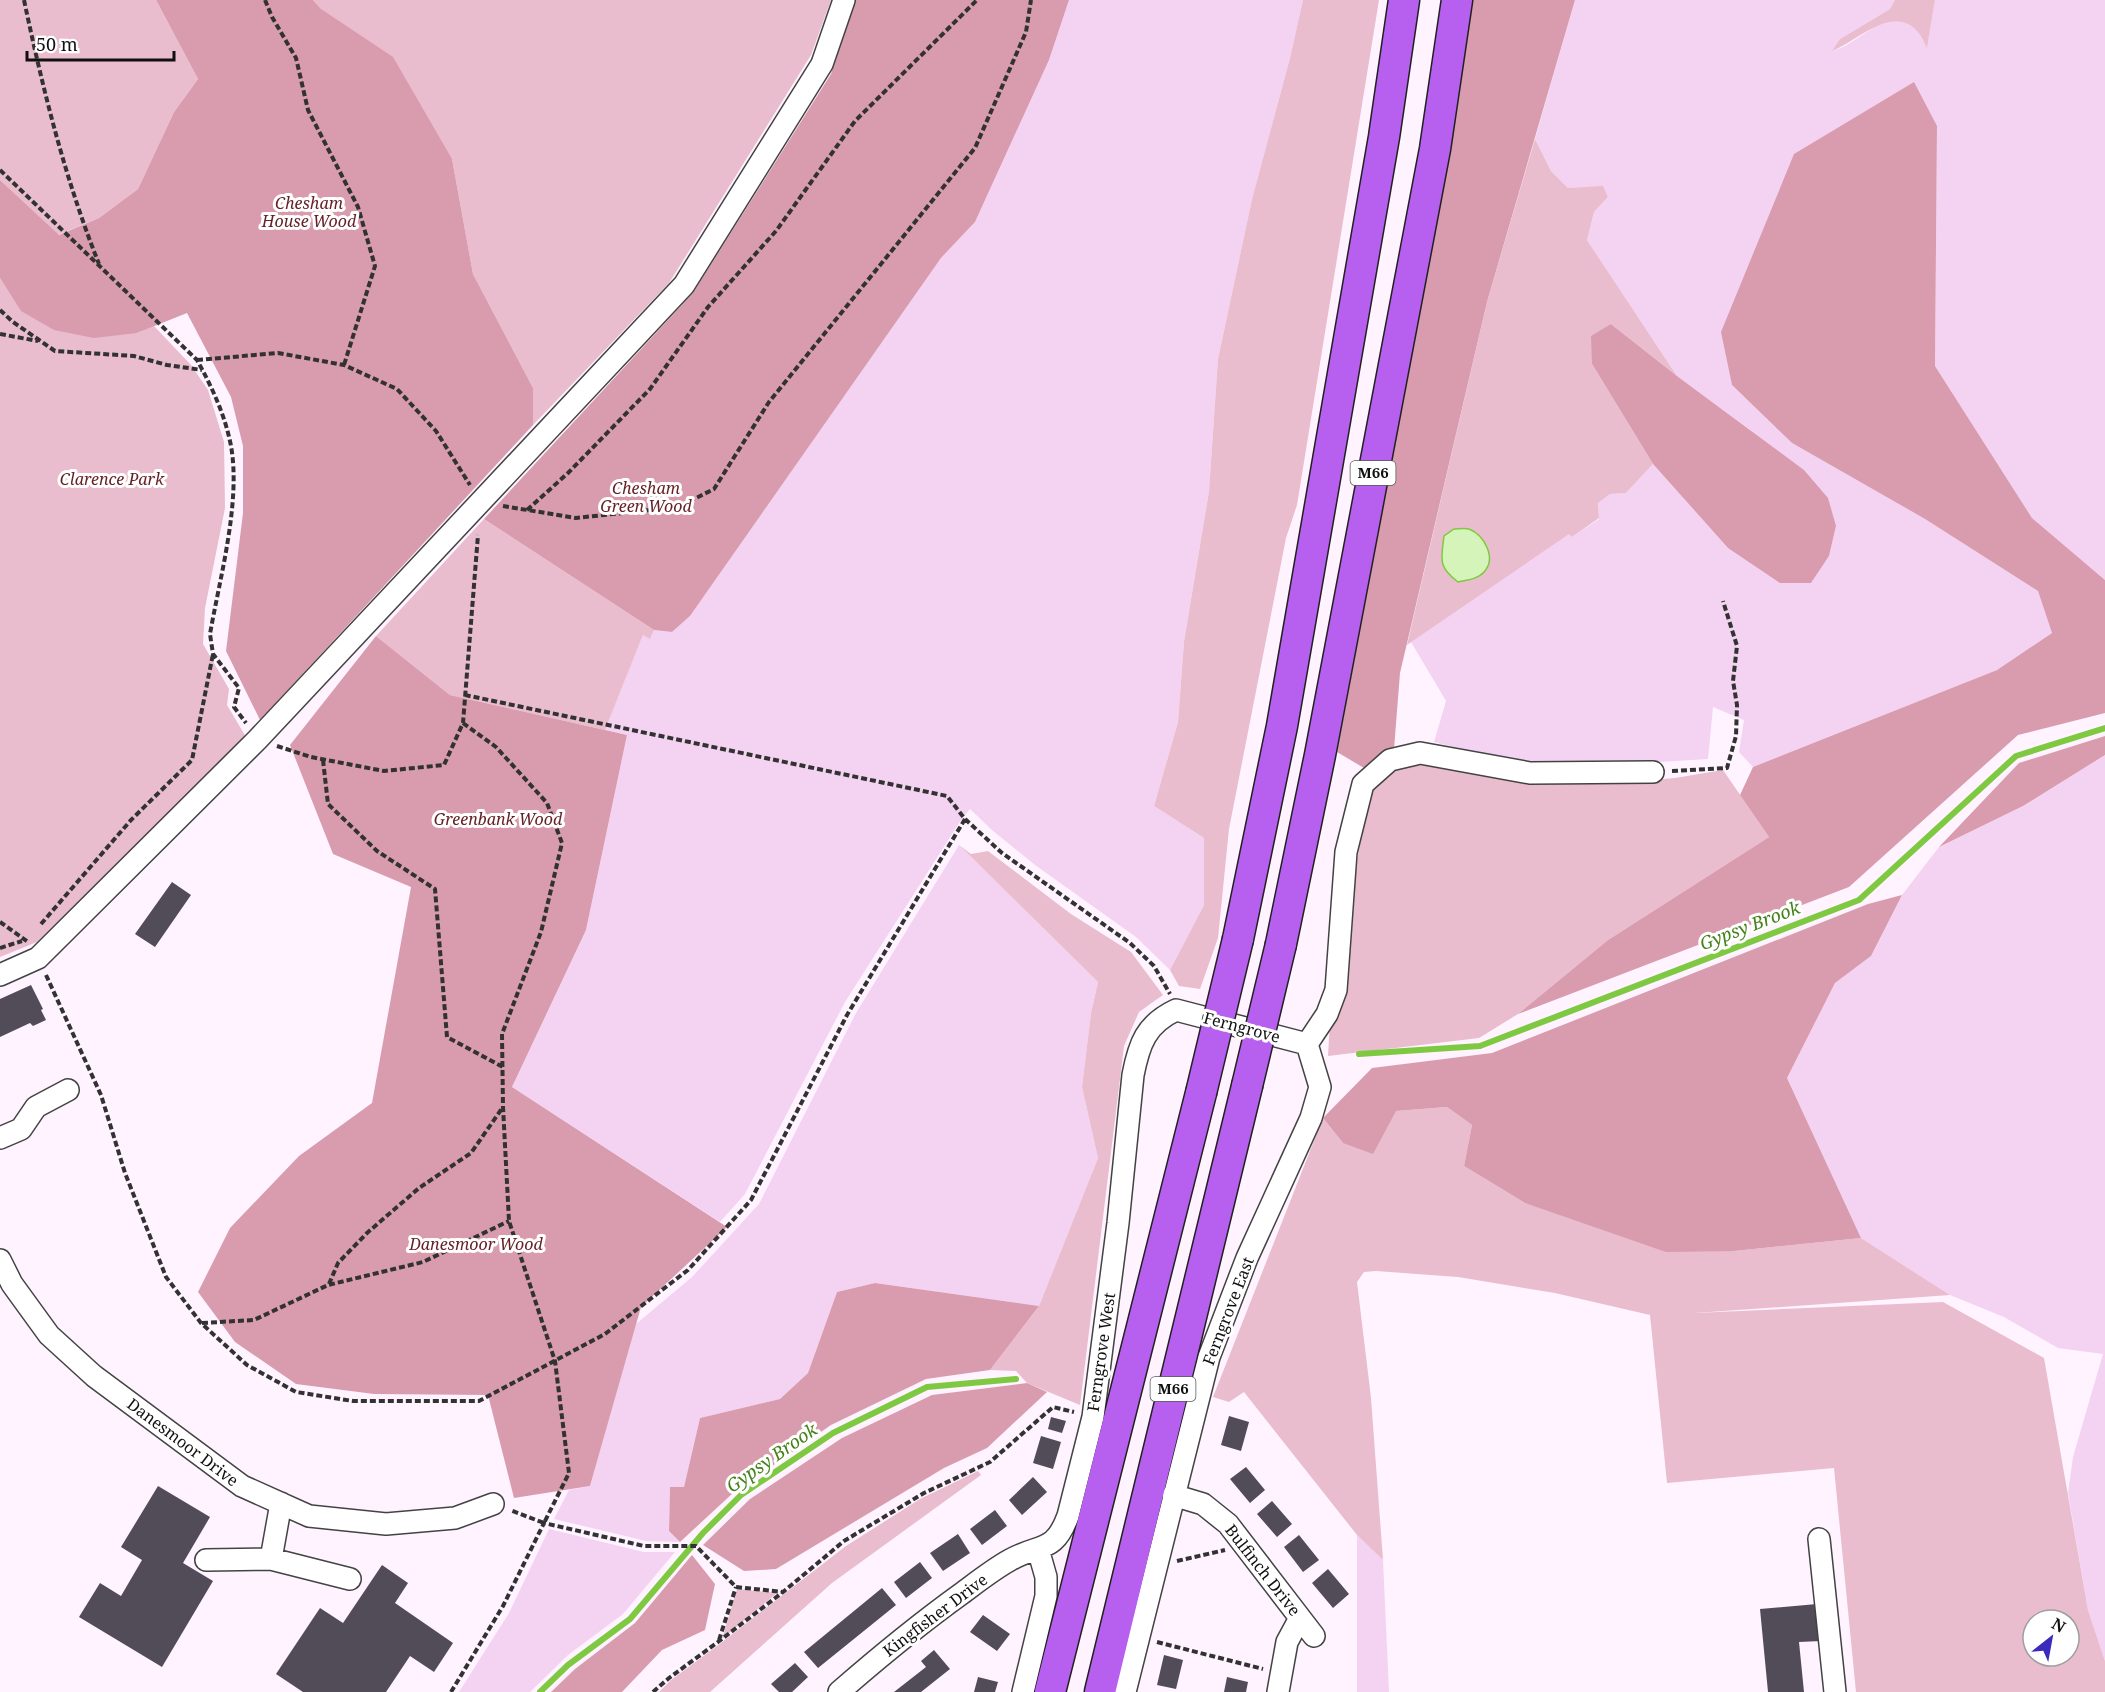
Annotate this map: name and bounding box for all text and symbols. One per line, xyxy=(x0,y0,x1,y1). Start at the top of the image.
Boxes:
scale bar xyxy=(27,24,174,62)
text: 50 m xyxy=(36,32,78,56)
park label: Chesham House Wood xyxy=(261,192,357,232)
road number: M66 xyxy=(1350,461,1396,485)
park label: Clarence Park xyxy=(60,468,165,490)
park label: Chesham Green Wood xyxy=(600,477,692,517)
park label: Greenbank Wood xyxy=(434,808,563,830)
water label: Gypsy Brook xyxy=(1696,895,1804,955)
street label: Ferngrove xyxy=(1201,1006,1283,1048)
park label: Danesmoor Wood xyxy=(408,1233,543,1255)
street label: Ferngrove East xyxy=(1197,1253,1259,1368)
street label: Ferngrove West xyxy=(1082,1291,1120,1413)
road number: M66 xyxy=(1150,1377,1196,1401)
street label: Danesmoor Drive xyxy=(123,1393,243,1491)
water label: Gypsy Brook xyxy=(721,1417,822,1497)
street label: Bulfinch Drive xyxy=(1220,1520,1306,1620)
street label: Kingfisher Drive xyxy=(878,1568,992,1662)
north arrow xyxy=(2021,1608,2081,1668)
text: N xyxy=(2048,1612,2070,1638)

